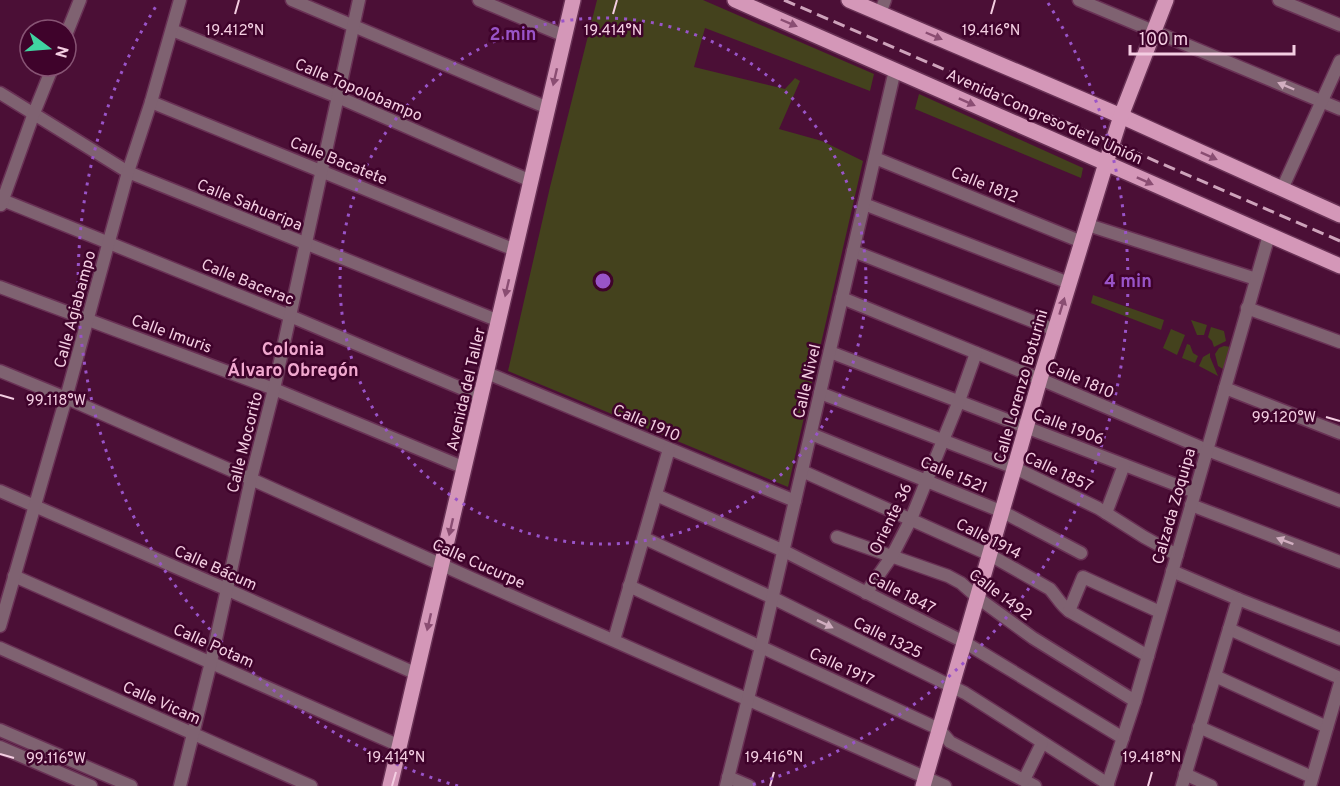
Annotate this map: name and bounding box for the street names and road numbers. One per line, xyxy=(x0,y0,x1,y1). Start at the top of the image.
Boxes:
street label: Calle Topolobampo xyxy=(291,55,425,127)
street label: Avenida Congreso de la Unión xyxy=(943,65,1146,170)
street label: Calle Bacatete xyxy=(286,133,390,191)
street label: Calle 1812 xyxy=(948,163,1021,208)
street label: Calle Sahuaripa xyxy=(194,176,305,236)
street label: Calle Agiabampo xyxy=(51,248,101,370)
street label: Calle Bacerac xyxy=(198,255,297,311)
street label: Calle Lorenzo Boturini xyxy=(990,307,1053,466)
street label: Calle Imuris xyxy=(128,311,214,359)
street label: Avenida del Taller xyxy=(443,326,491,453)
street label: Calle Nivel xyxy=(790,342,826,421)
street label: Calle 1810 xyxy=(1043,358,1117,404)
street label: Calle Mocorito xyxy=(224,390,268,495)
street label: Calle 1910 xyxy=(610,401,683,447)
street label: Calle 1906 xyxy=(1030,405,1107,451)
street label: Calzada Zoquipa xyxy=(1149,446,1201,567)
street label: Calle 1857 xyxy=(1021,448,1096,497)
street label: Calle 1521 xyxy=(917,453,990,499)
street label: Oriente 36 xyxy=(866,480,918,558)
street label: Calle 1914 xyxy=(952,515,1024,565)
street label: Calle Cucurpe xyxy=(429,535,528,594)
street label: Calle Bácum xyxy=(170,542,260,596)
street label: Calle 1492 xyxy=(964,565,1035,626)
street label: Calle 1847 xyxy=(864,568,938,619)
street label: Calle 1325 xyxy=(849,613,925,664)
street label: Calle Potam xyxy=(170,620,257,674)
street label: Calle 1917 xyxy=(806,644,877,692)
street label: Calle Vicam xyxy=(119,678,203,730)

